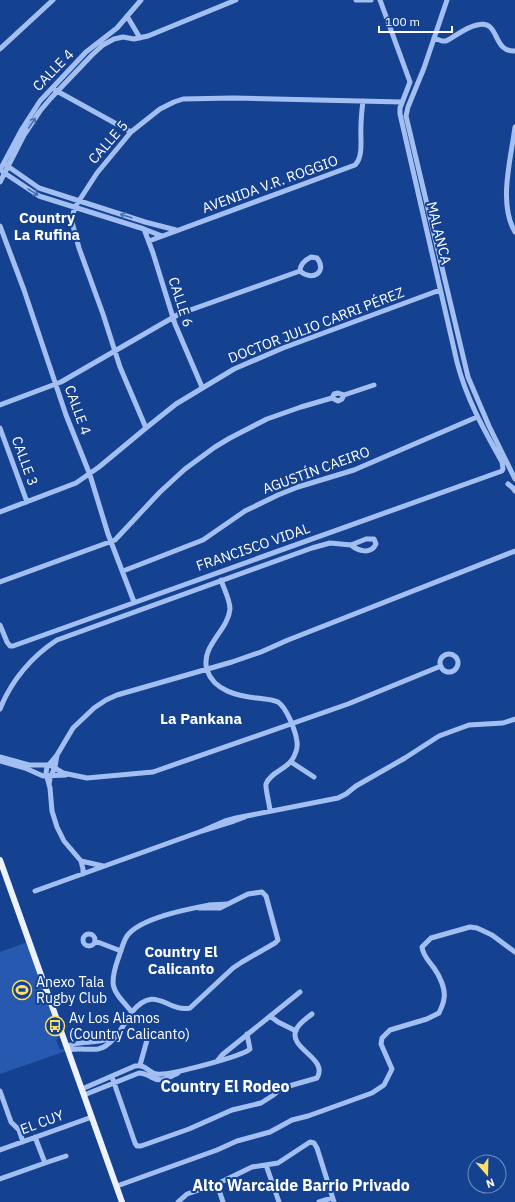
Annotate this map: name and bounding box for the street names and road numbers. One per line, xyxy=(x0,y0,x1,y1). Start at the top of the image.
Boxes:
street label: CALLE 4 xyxy=(29,45,77,95)
street label: CALLE 5 xyxy=(84,117,132,167)
street label: AVENIDA V.R. ROGGIO xyxy=(200,151,341,217)
street label: MALANCA xyxy=(423,200,455,266)
street label: CALLE 6 xyxy=(164,275,198,329)
street label: DOCTOR JULIO CARRI PÉREZ xyxy=(225,282,406,367)
street label: CALLE 4 xyxy=(61,383,95,437)
street label: CALLE 3 xyxy=(8,434,42,488)
street label: AGUSTÍN CAEIRO xyxy=(260,441,372,498)
street label: FRANCISCO VIDAL xyxy=(194,519,312,575)
street label: EL CUY xyxy=(18,1106,67,1138)

